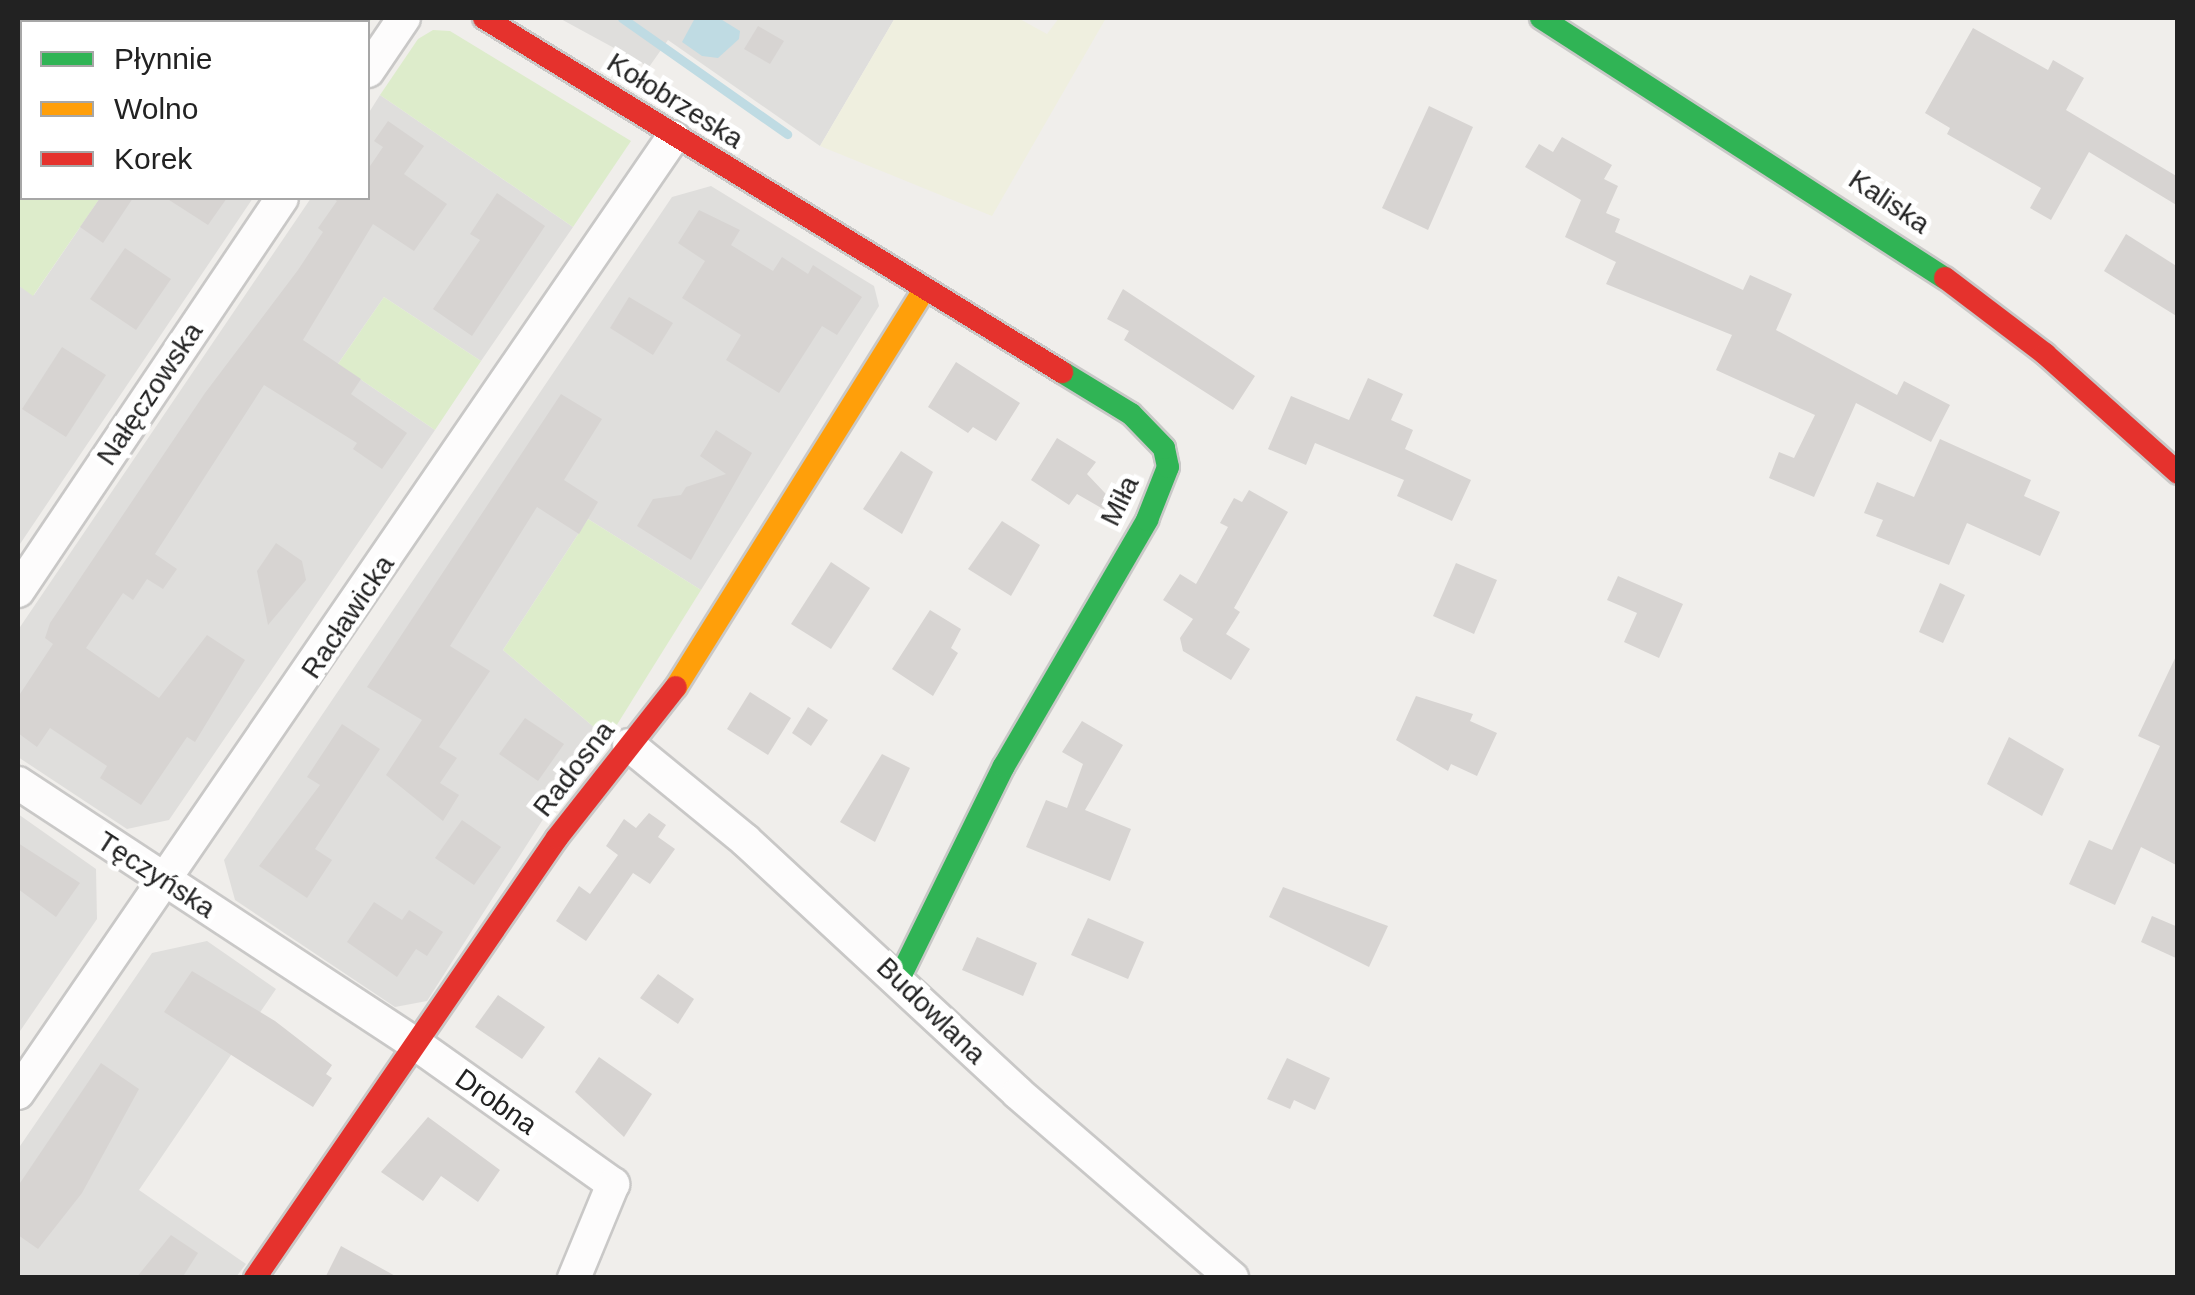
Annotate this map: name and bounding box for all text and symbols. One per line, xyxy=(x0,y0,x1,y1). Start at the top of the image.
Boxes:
legend xyxy=(20,20,370,200)
text: Płynnie xyxy=(114,42,212,75)
street label: Kołobrzeska xyxy=(601,46,749,156)
text: Wolno xyxy=(114,92,199,125)
text: Korek xyxy=(114,142,192,175)
street label: Kaliska xyxy=(1842,163,1936,241)
street label: Nałęczowska xyxy=(90,316,210,472)
street label: Miła xyxy=(1094,471,1146,531)
street label: Racławicka xyxy=(294,549,402,685)
street label: Radosna xyxy=(526,714,622,824)
street label: Tęczyńska xyxy=(91,824,221,926)
street label: Budowlana xyxy=(869,951,993,1071)
street label: Drobna xyxy=(449,1062,543,1142)

